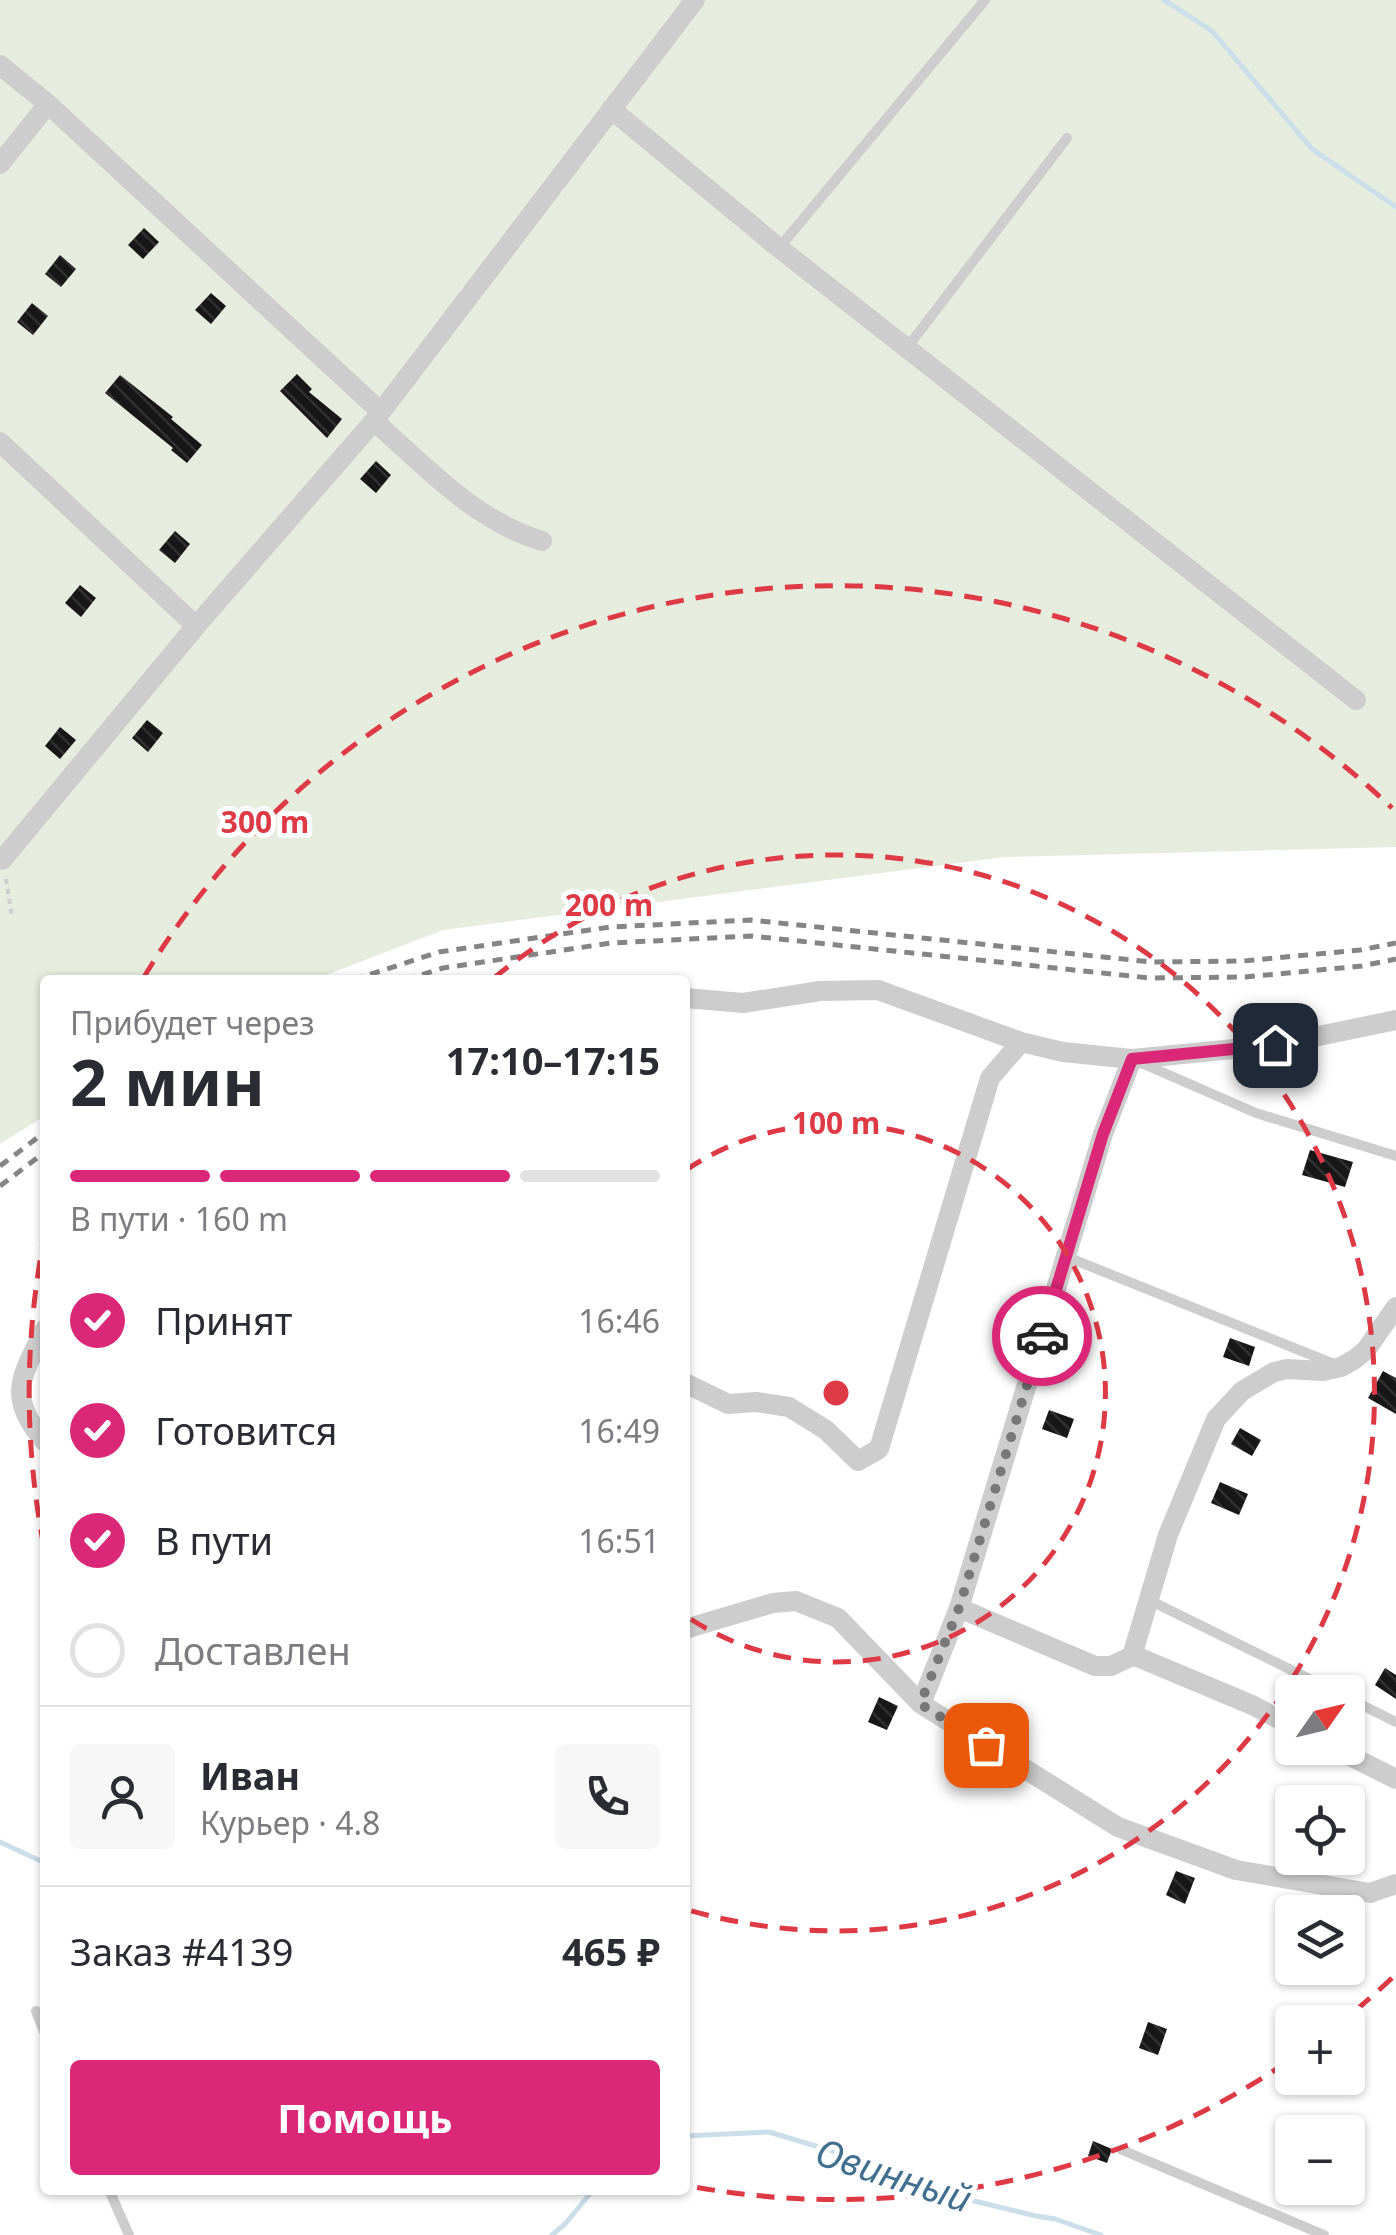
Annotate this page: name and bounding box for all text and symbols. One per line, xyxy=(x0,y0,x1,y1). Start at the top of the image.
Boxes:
text: 300 m xyxy=(221,801,309,842)
text: 200 m xyxy=(565,884,653,925)
text: Прибудет через xyxy=(70,1001,315,1044)
pin xyxy=(1233,1003,1318,1088)
icon: home xyxy=(1248,1018,1303,1073)
text: 17:10–17:15 xyxy=(446,1034,660,1086)
text: 2 мин xyxy=(70,1037,265,1125)
text: 100 m xyxy=(792,1102,880,1143)
text: В пути · 160 m xyxy=(70,1197,288,1240)
courier xyxy=(992,1286,1092,1386)
icon: check xyxy=(70,1293,125,1348)
text: Принят xyxy=(155,1294,292,1346)
text: 16:46 xyxy=(578,1299,660,1342)
icon: car xyxy=(1015,1309,1070,1364)
centre of rings xyxy=(818,1375,854,1411)
icon: check xyxy=(70,1403,125,1458)
text: Готовится xyxy=(155,1404,337,1456)
text: 16:49 xyxy=(578,1409,660,1452)
icon: check xyxy=(70,1513,125,1568)
text: В пути xyxy=(155,1514,273,1566)
text: 16:51 xyxy=(578,1519,660,1562)
text: Доставлен xyxy=(155,1624,351,1676)
north arrow xyxy=(1275,1675,1365,1765)
map controls xyxy=(1275,1675,1365,2205)
pin xyxy=(944,1703,1029,1788)
icon: bag xyxy=(959,1718,1014,1773)
button: person xyxy=(70,1744,175,1849)
button: phone xyxy=(555,1744,660,1849)
text: Иван xyxy=(200,1749,300,1801)
button: locate xyxy=(1275,1785,1365,1875)
text: Курьер · 4.8 xyxy=(200,1801,380,1844)
button: layers xyxy=(1275,1895,1365,1985)
text: Заказ #4139 xyxy=(70,1925,294,1977)
text: 465 ₽ xyxy=(562,1925,660,1977)
button: + xyxy=(1275,2005,1365,2095)
button: Помощь xyxy=(70,2060,660,2175)
button: − xyxy=(1275,2115,1365,2205)
water label: Овинный xyxy=(810,2124,978,2224)

